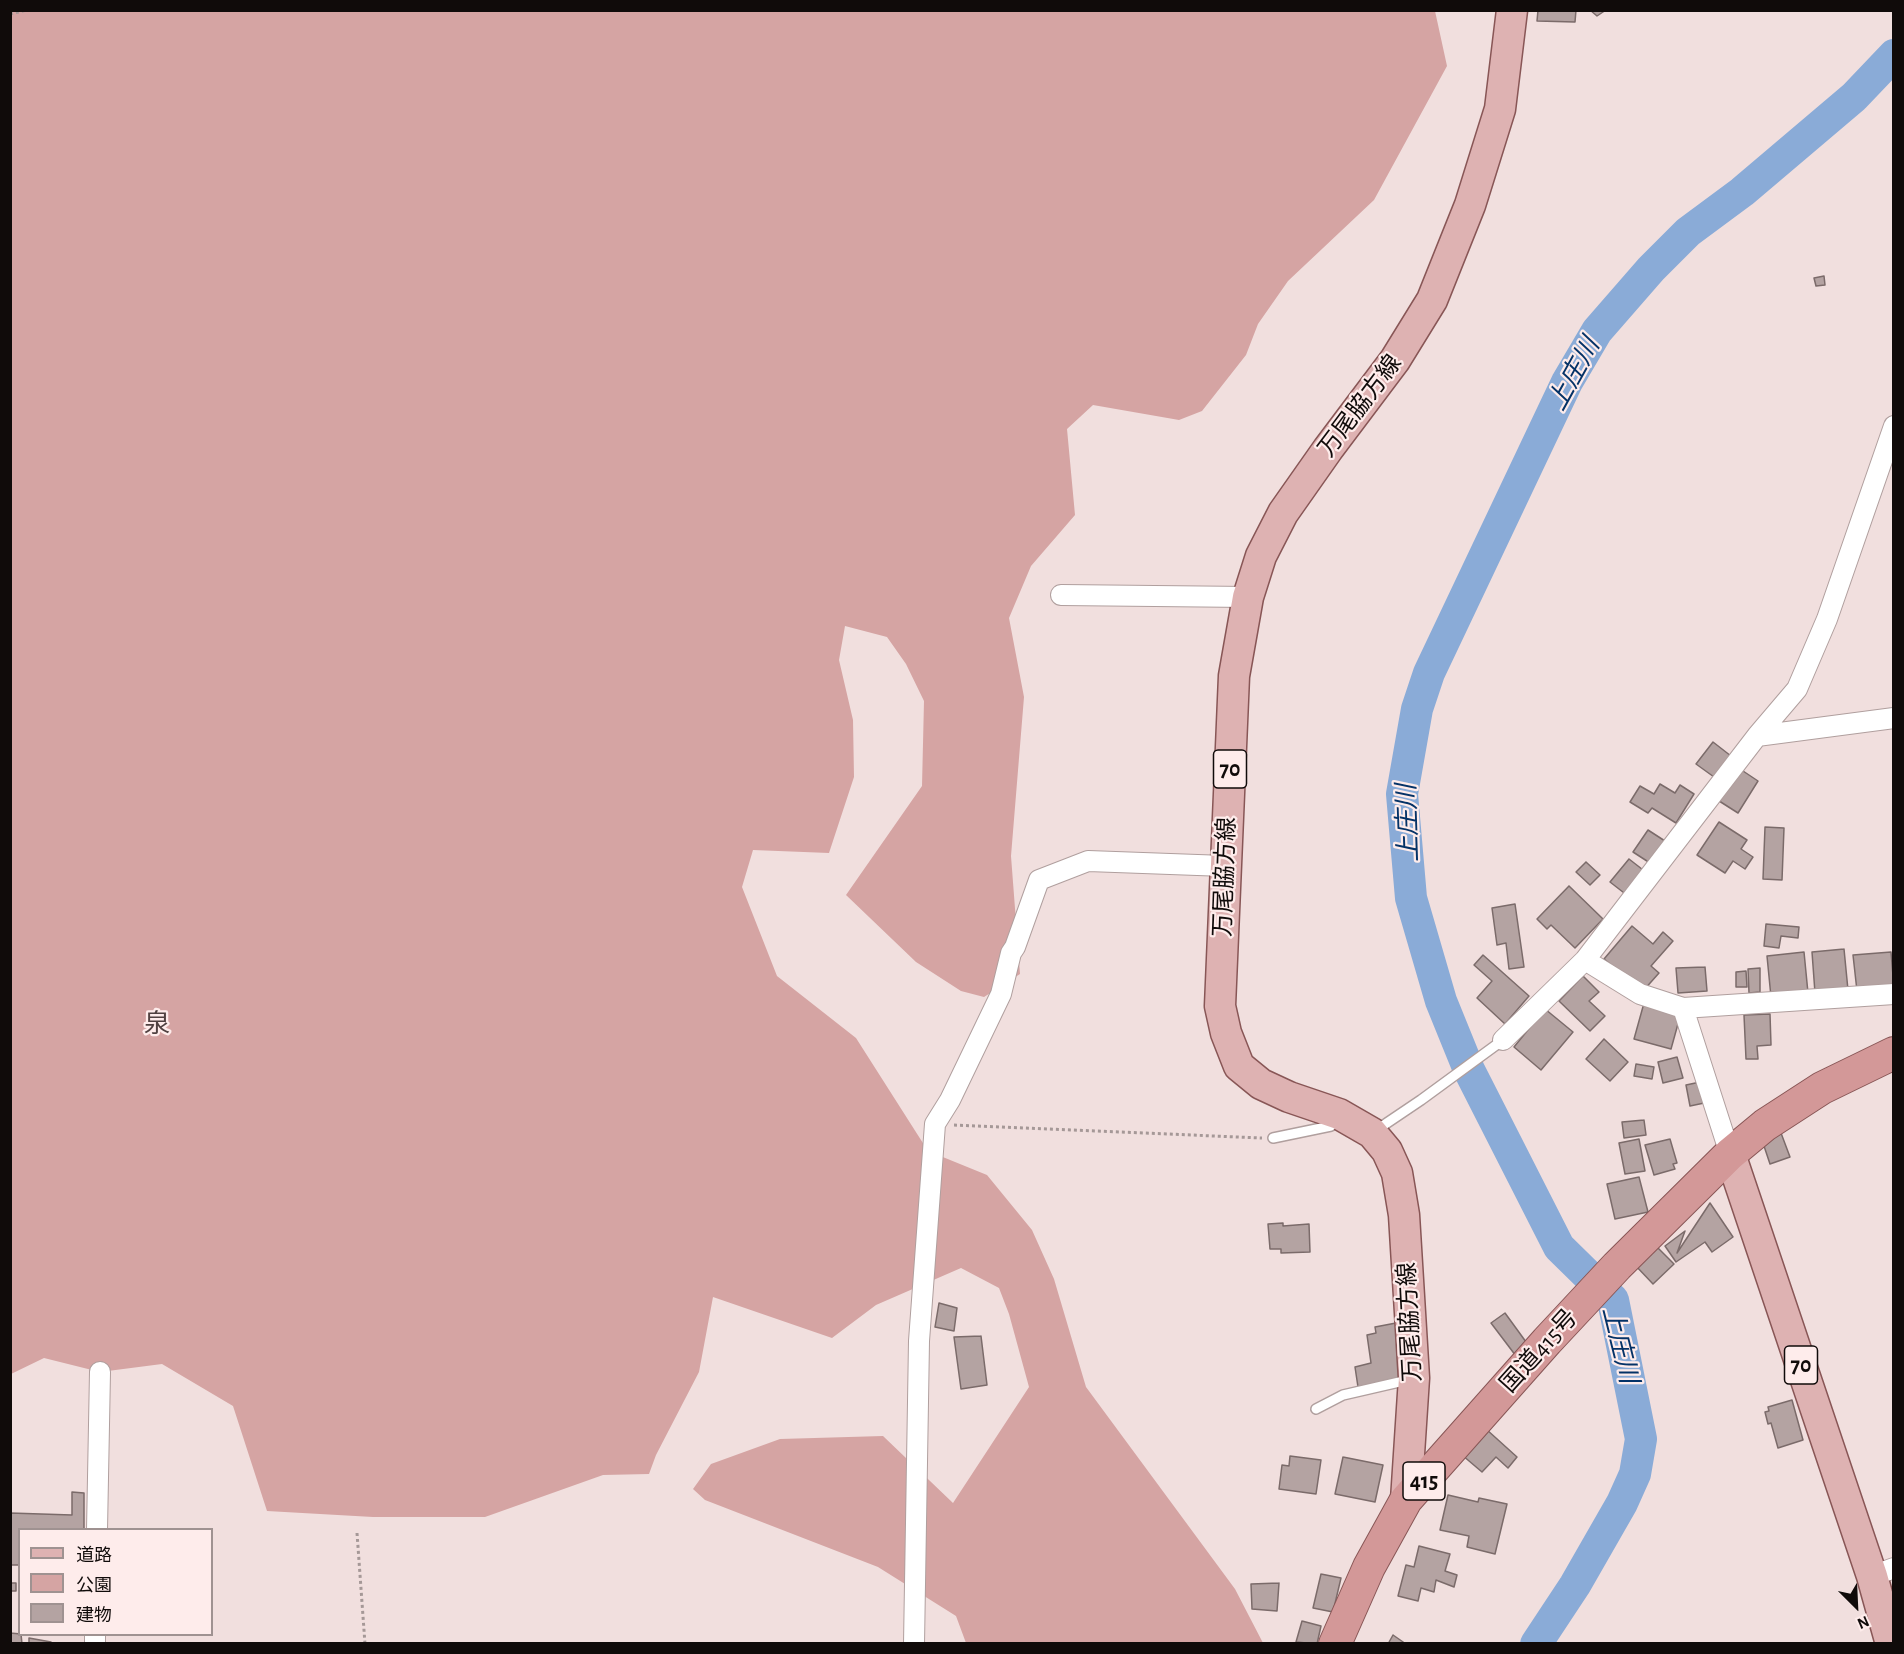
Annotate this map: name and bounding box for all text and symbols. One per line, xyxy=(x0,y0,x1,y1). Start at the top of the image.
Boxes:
water label: 上庄川 xyxy=(1541,332,1607,416)
street label: 万尾脇方線 xyxy=(1312,349,1408,463)
road number: 70 xyxy=(1214,750,1246,788)
water label: 上庄川 xyxy=(1391,783,1425,863)
street label: 万尾脇方線 xyxy=(1209,817,1241,937)
district label: 泉 xyxy=(144,1008,170,1040)
street label: 万尾脇方線 xyxy=(1392,1261,1428,1383)
water label: 上庄川 xyxy=(1595,1303,1645,1387)
street label: 国道415号 xyxy=(1494,1304,1584,1398)
road number: 70 xyxy=(1784,1346,1818,1384)
road number: 415 xyxy=(1403,1462,1445,1500)
legend xyxy=(18,1528,213,1636)
text: 道路 xyxy=(76,1547,112,1565)
north arrow xyxy=(1826,1576,1886,1636)
text: 公園 xyxy=(76,1577,112,1595)
text: 建物 xyxy=(76,1607,112,1625)
text: N xyxy=(1855,1613,1872,1632)

